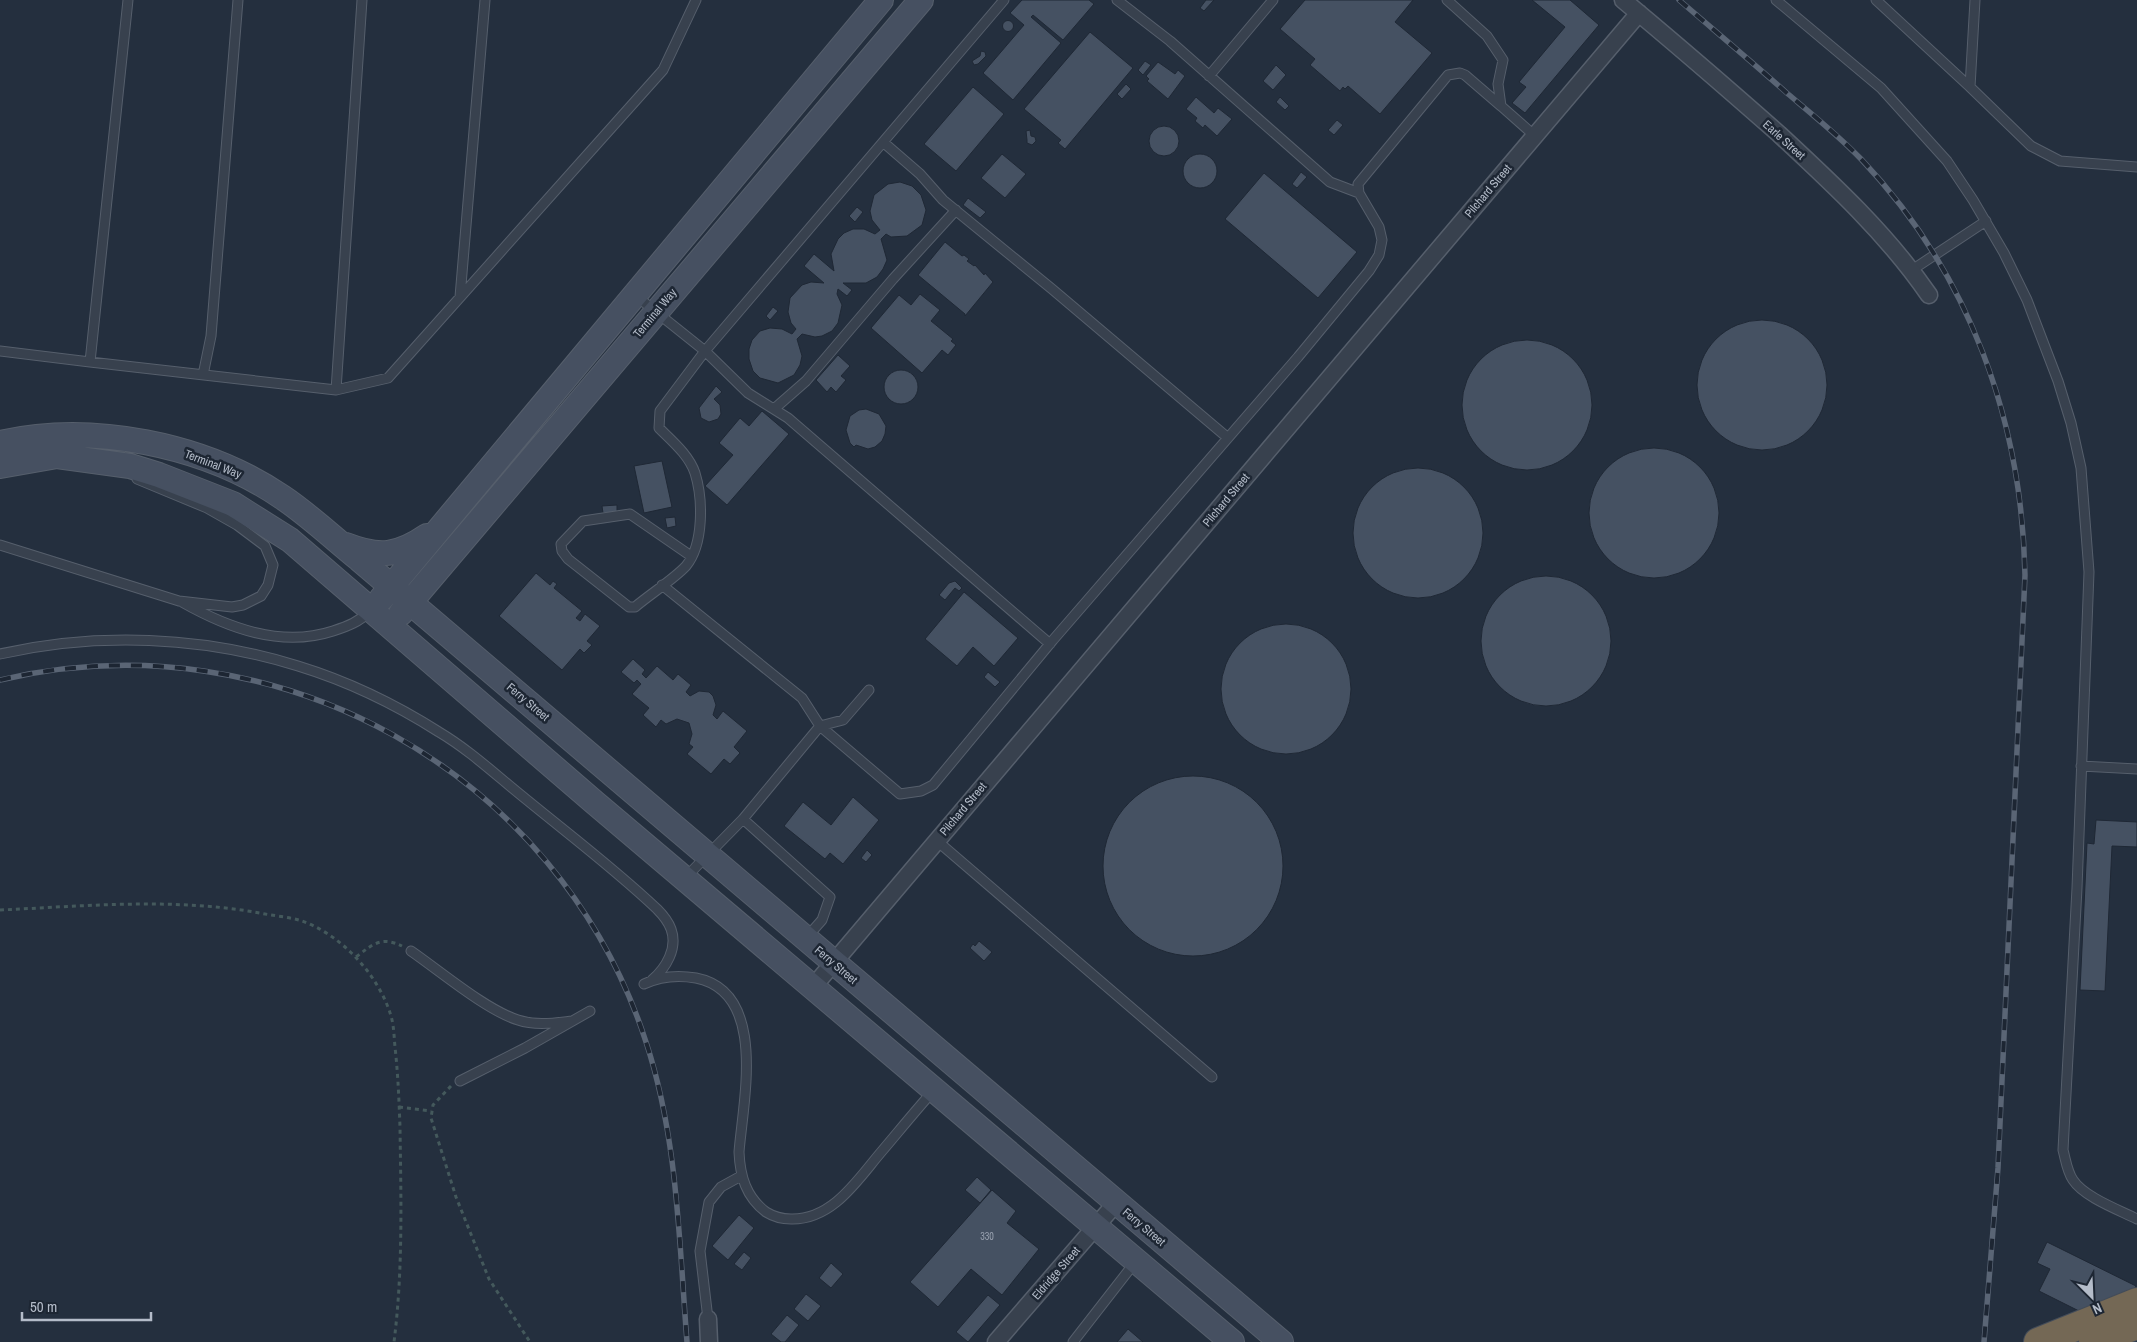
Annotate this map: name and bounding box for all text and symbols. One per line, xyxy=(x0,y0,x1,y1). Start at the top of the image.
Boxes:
street label: Earle Street xyxy=(1759,117,1809,164)
street label: Pilchard Street xyxy=(1461,161,1515,221)
street label: Terminal Way xyxy=(630,285,680,341)
street label: Terminal Way xyxy=(182,446,244,482)
street label: Pilchard Street xyxy=(1199,470,1253,530)
street label: Ferry Street xyxy=(503,679,553,725)
street label: Pilchard Street xyxy=(936,779,990,839)
street label: Ferry Street xyxy=(811,942,861,988)
street label: Ferry Street xyxy=(1119,1204,1169,1250)
house number: 330 xyxy=(980,1230,994,1243)
street label: Eldridge Street xyxy=(1028,1243,1084,1303)
north arrow xyxy=(2067,1272,2117,1322)
scale bar xyxy=(22,1290,151,1322)
text: 50 m xyxy=(30,1296,57,1317)
text: N xyxy=(2090,1299,2105,1319)

